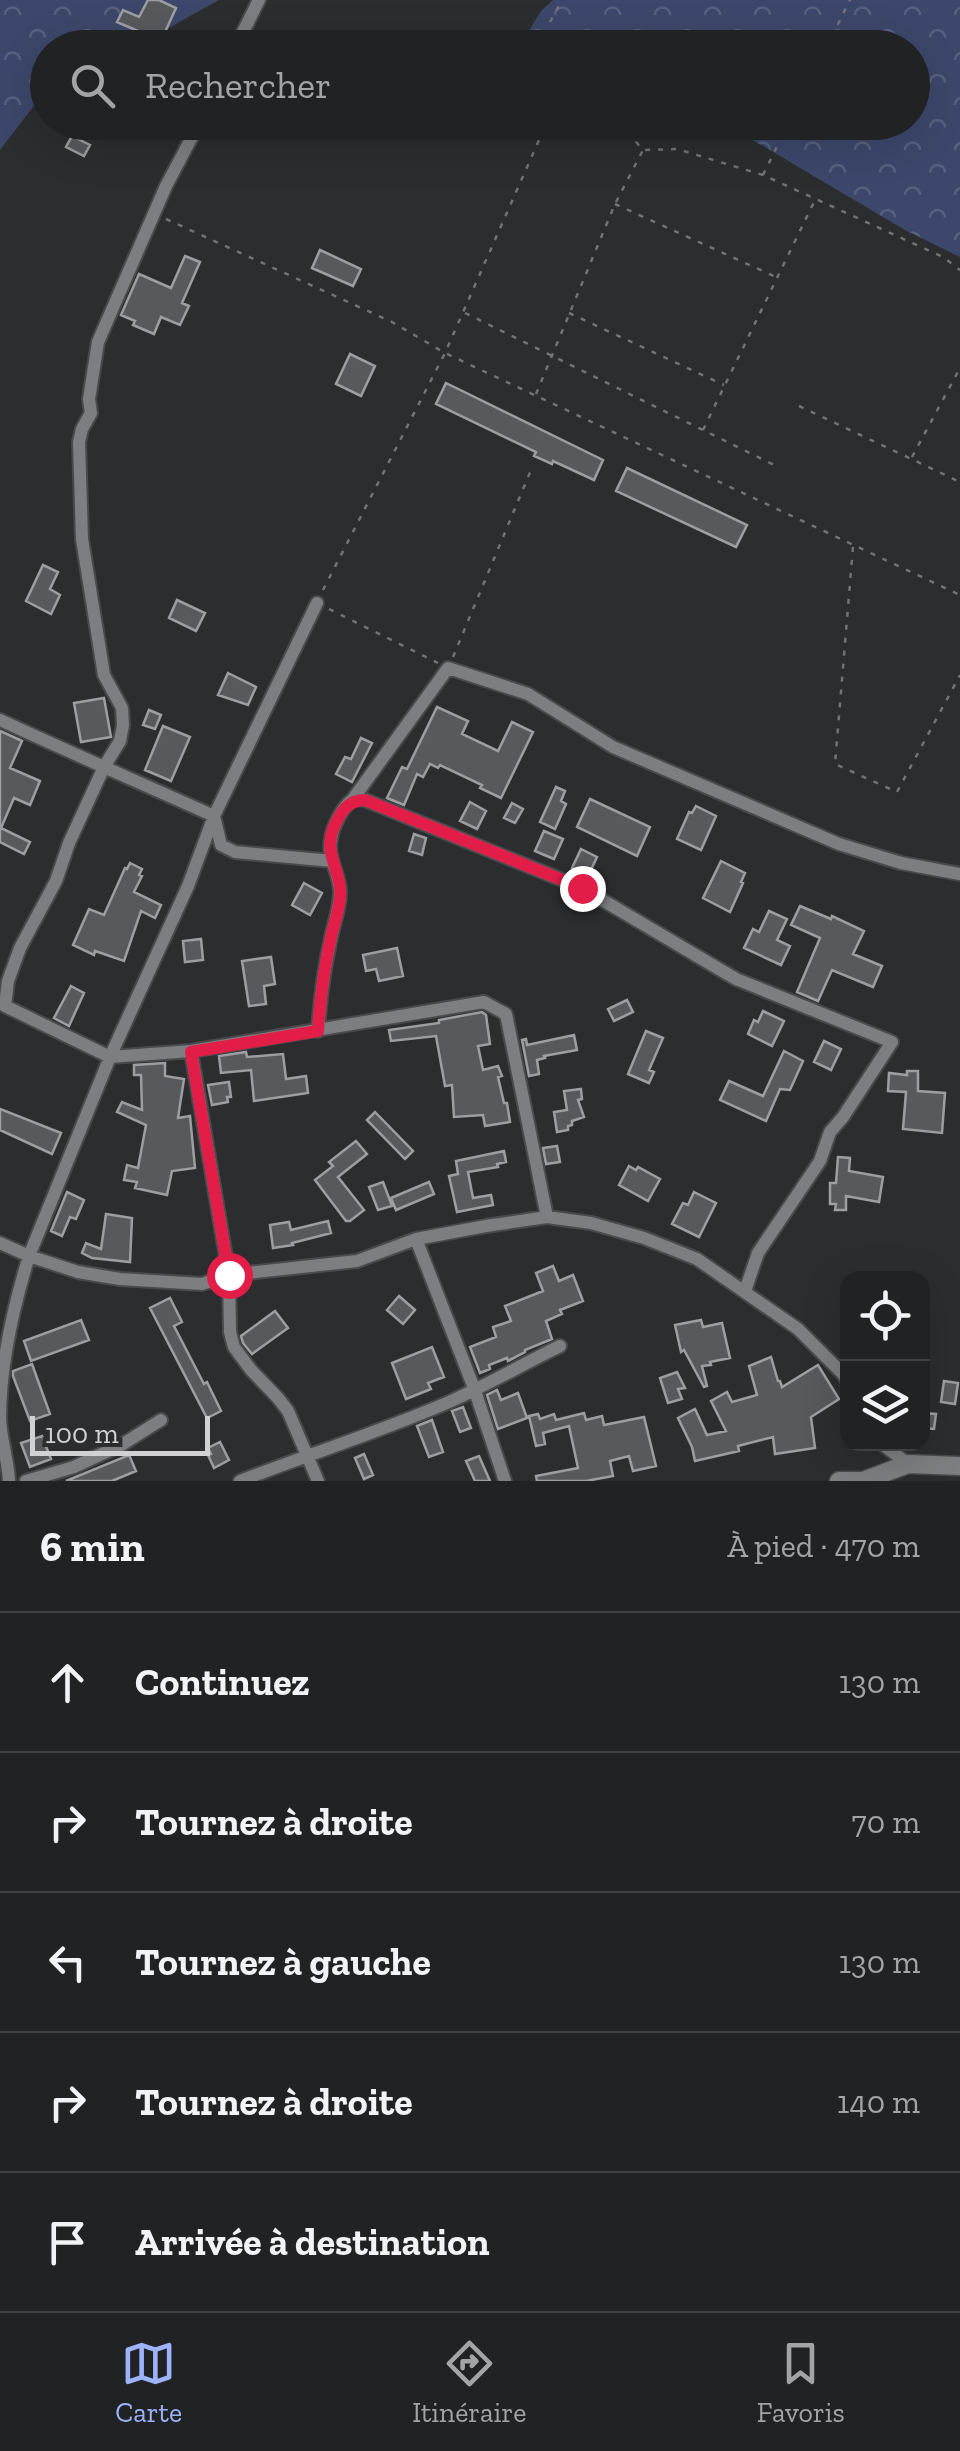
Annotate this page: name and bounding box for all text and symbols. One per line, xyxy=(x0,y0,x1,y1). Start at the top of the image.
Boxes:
search box xyxy=(30,30,930,140)
icon: search xyxy=(65,58,120,113)
text: Rechercher xyxy=(145,62,331,108)
route end xyxy=(560,866,606,912)
route start xyxy=(207,1253,253,1299)
map controls xyxy=(840,1271,930,1451)
button: locate xyxy=(840,1271,930,1361)
button: layers xyxy=(840,1361,930,1451)
scale bar xyxy=(30,1411,210,1456)
text: 100 m xyxy=(45,1417,119,1450)
text: 6 min xyxy=(40,1521,145,1572)
text: À pied · 470 m xyxy=(727,1527,920,1565)
icon: ahead xyxy=(40,1655,95,1710)
text: Continuez xyxy=(135,1659,310,1705)
text: 130 m xyxy=(839,1663,920,1701)
icon: right xyxy=(40,1795,95,1850)
text: Tournez à droite xyxy=(135,1799,413,1845)
text: 70 m xyxy=(852,1803,920,1841)
icon: left xyxy=(40,1935,95,1990)
text: Tournez à gauche xyxy=(135,1939,431,1985)
text: 130 m xyxy=(839,1943,920,1981)
icon: right xyxy=(40,2075,95,2130)
text: Tournez à droite xyxy=(135,2079,413,2125)
text: 140 m xyxy=(837,2083,920,2121)
icon: arrive xyxy=(40,2215,95,2270)
text: Arrivée à destination xyxy=(135,2219,490,2265)
tab: Carte xyxy=(115,2336,182,2429)
tab: Itinéraire xyxy=(412,2336,526,2429)
tab: Favoris xyxy=(757,2336,845,2429)

